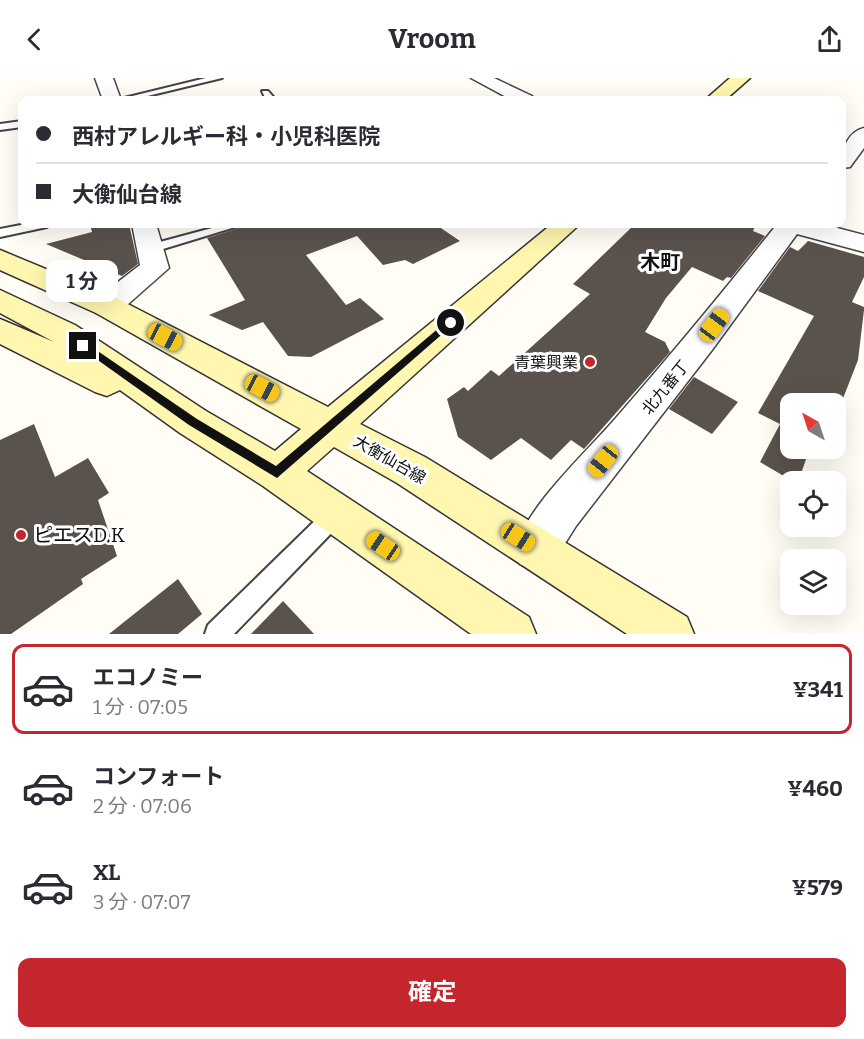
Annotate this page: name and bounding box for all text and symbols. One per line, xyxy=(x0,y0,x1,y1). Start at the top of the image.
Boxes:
icon: back xyxy=(18,23,51,56)
text: Vroom xyxy=(388,23,476,55)
icon: share xyxy=(813,23,846,56)
text: 西村アレルギー科・小児科医院 xyxy=(72,123,380,150)
text: 大衡仙台線 xyxy=(72,181,182,208)
district label: 木町 xyxy=(640,250,680,274)
callout: 1 分 xyxy=(47,259,119,301)
text: 1 分 xyxy=(66,269,98,293)
car xyxy=(696,305,732,345)
route start xyxy=(437,309,464,336)
car xyxy=(145,321,185,353)
route end xyxy=(69,332,96,359)
place label: 青葉興業 xyxy=(514,353,578,372)
marker: 青葉興業 xyxy=(583,355,597,369)
street label: 北九番丁 xyxy=(638,356,693,418)
car xyxy=(242,372,282,404)
north arrow xyxy=(780,393,846,459)
map controls xyxy=(780,393,846,615)
street label: 大衡仙台線 xyxy=(350,431,429,488)
car xyxy=(585,441,621,481)
button: locate xyxy=(780,471,846,537)
car xyxy=(498,520,538,554)
place label: ピエスD.K xyxy=(33,523,125,547)
marker: ピエスD.K xyxy=(14,528,28,542)
car xyxy=(363,528,403,564)
button: layers xyxy=(780,549,846,615)
icon: car xyxy=(21,662,75,716)
text: エコノミー xyxy=(93,664,203,691)
text: ¥341 xyxy=(793,676,843,703)
text: 1 分 · 07:05 xyxy=(93,695,188,719)
icon: car xyxy=(21,761,75,815)
text: コンフォート xyxy=(93,763,224,790)
text: ¥460 xyxy=(787,775,843,802)
text: 2 分 · 07:06 xyxy=(93,794,192,818)
text: XL xyxy=(93,859,120,886)
icon: car xyxy=(21,860,75,914)
text: ¥579 xyxy=(792,874,843,901)
text: 3 分 · 07:07 xyxy=(93,890,191,914)
button: 確定 xyxy=(18,958,846,1027)

